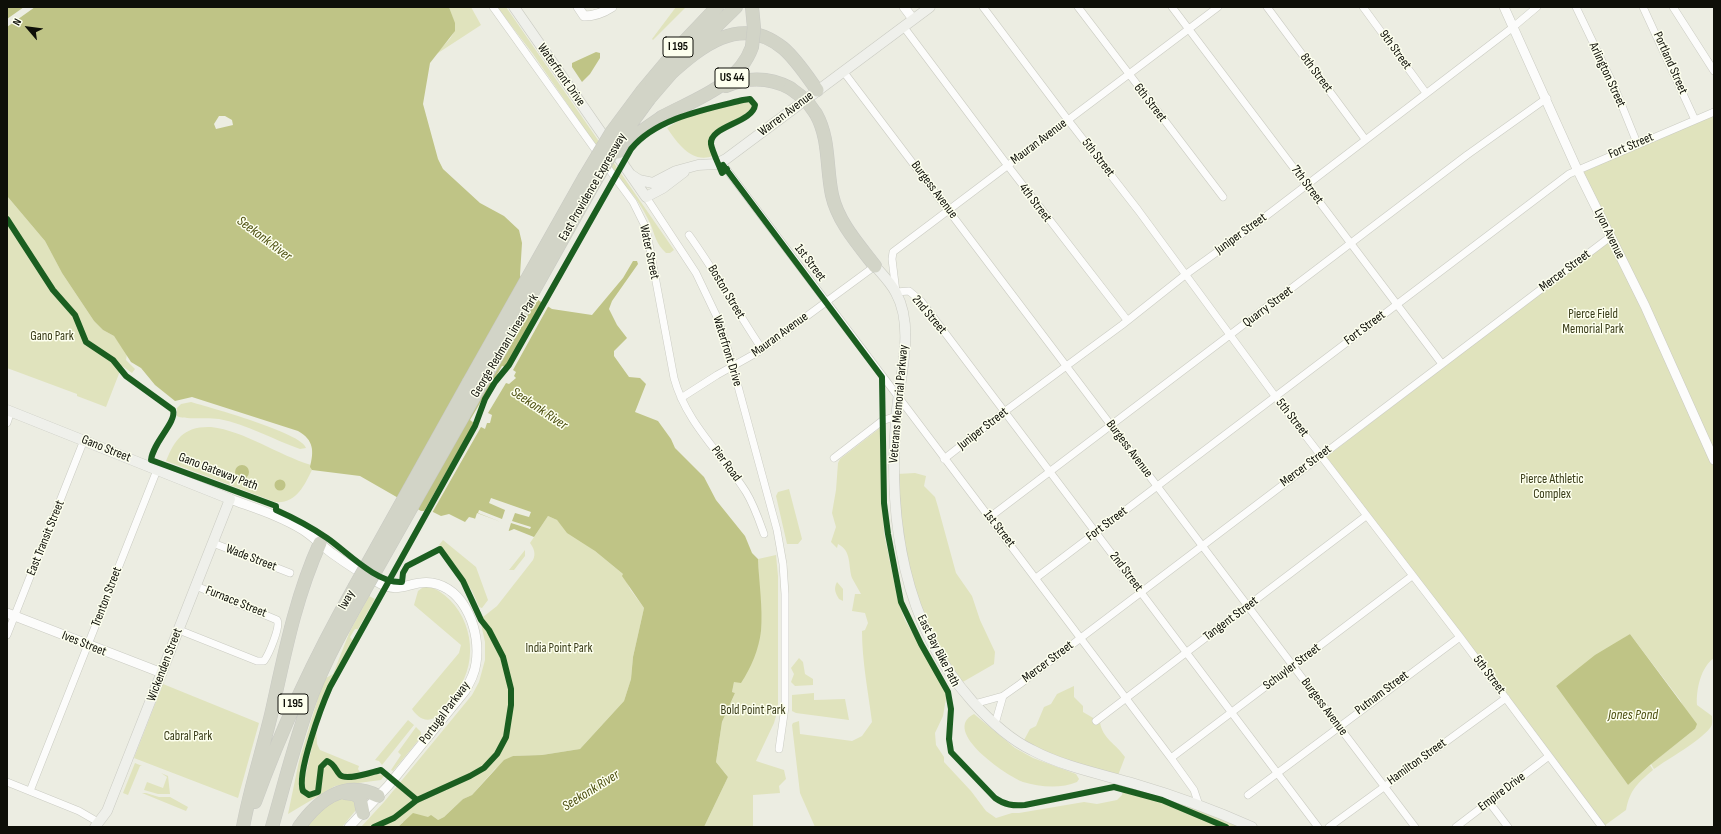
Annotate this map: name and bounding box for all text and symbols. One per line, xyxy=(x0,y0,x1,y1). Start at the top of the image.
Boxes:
north arrow xyxy=(8,8,48,48)
text: N xyxy=(10,16,24,28)
street label: 9th Street xyxy=(1376,27,1414,73)
street label: Portland Street xyxy=(1649,29,1691,97)
road number: I 195 xyxy=(663,37,693,57)
street label: Arlington Street xyxy=(1585,40,1629,110)
street label: Waterfront Drive xyxy=(534,41,588,109)
street label: 8th Street xyxy=(1296,50,1336,96)
road number: US 44 xyxy=(715,68,749,88)
street label: 6th Street xyxy=(1130,81,1170,125)
street label: Warren Avenue xyxy=(755,88,817,140)
street label: Mauran Avenue xyxy=(1008,116,1070,168)
street label: East Providence Expressway xyxy=(556,130,630,244)
street label: Fort Street xyxy=(1606,130,1656,162)
street label: 5th Street xyxy=(1078,136,1118,180)
street label: Burgess Avenue xyxy=(907,158,961,222)
street label: 7th Street xyxy=(1287,163,1327,207)
street label: 4th Street xyxy=(1015,181,1055,225)
street label: Lyon Avenue xyxy=(1590,206,1628,262)
street label: Juniper Street xyxy=(1212,210,1270,258)
water label: Seekonk River xyxy=(233,213,295,265)
street label: Water Street xyxy=(636,223,662,281)
street label: 1st Street xyxy=(791,241,829,285)
street label: Mercer Street xyxy=(1536,247,1594,295)
street label: Boston Street xyxy=(704,262,748,322)
street label: Quarry Street xyxy=(1240,283,1296,331)
street label: George Redman Linear Park xyxy=(468,291,542,401)
street label: 2nd Street xyxy=(908,292,950,338)
street label: Fort Street xyxy=(1341,307,1389,349)
park label: Pierce Field Memorial Park xyxy=(1562,307,1624,338)
street label: Mauran Avenue xyxy=(749,309,811,361)
street label: Waterfront Drive xyxy=(709,314,745,388)
park label: Gano Park xyxy=(30,329,74,345)
street label: Veterans Memorial Parkway xyxy=(886,344,912,464)
water label: Seekonk River xyxy=(508,384,570,434)
street label: 5th Street xyxy=(1272,396,1312,440)
street label: Juniper Street xyxy=(955,404,1011,454)
street label: Burgess Avenue xyxy=(1102,417,1156,481)
street label: Gano Street xyxy=(79,432,133,466)
street label: Mercer Street xyxy=(1277,442,1335,490)
street label: Pier Road xyxy=(708,443,744,485)
street label: Gano Gateway Path xyxy=(176,450,260,494)
park label: Pierce Athletic Complex xyxy=(1520,472,1584,503)
street label: East Transit Street xyxy=(24,498,68,578)
street label: Fort Street xyxy=(1083,503,1131,545)
street label: 1st Street xyxy=(980,507,1018,551)
street label: Wade Street xyxy=(223,541,279,575)
street label: 2nd Street xyxy=(1106,549,1146,595)
street label: Trenton Street xyxy=(88,565,126,629)
street label: Furnace Street xyxy=(203,583,269,621)
street label: Iway xyxy=(335,588,359,612)
street label: Tangent Street xyxy=(1201,593,1261,645)
street label: East Bay Bike Path xyxy=(913,612,963,690)
street label: Wickenden Street xyxy=(144,626,186,704)
street label: Ives Street xyxy=(59,628,109,660)
street label: Mercer Street xyxy=(1019,638,1077,686)
street label: Schuyler Street xyxy=(1260,640,1324,694)
park label: India Point Park xyxy=(525,641,593,657)
street label: 5th Street xyxy=(1469,653,1509,697)
street label: Putnam Street xyxy=(1352,668,1412,718)
street label: Burgess Avenue xyxy=(1297,675,1351,739)
street label: Portugal Parkway xyxy=(416,678,474,748)
road number: I 195 xyxy=(278,694,308,714)
park label: Bold Point Park xyxy=(720,703,786,719)
water label: Jones Pond xyxy=(1608,707,1658,723)
park label: Cabral Park xyxy=(164,729,212,745)
street label: Hamilton Street xyxy=(1384,735,1450,789)
water label: Seekonk River xyxy=(559,767,623,815)
street label: Empire Drive xyxy=(1475,769,1529,815)

